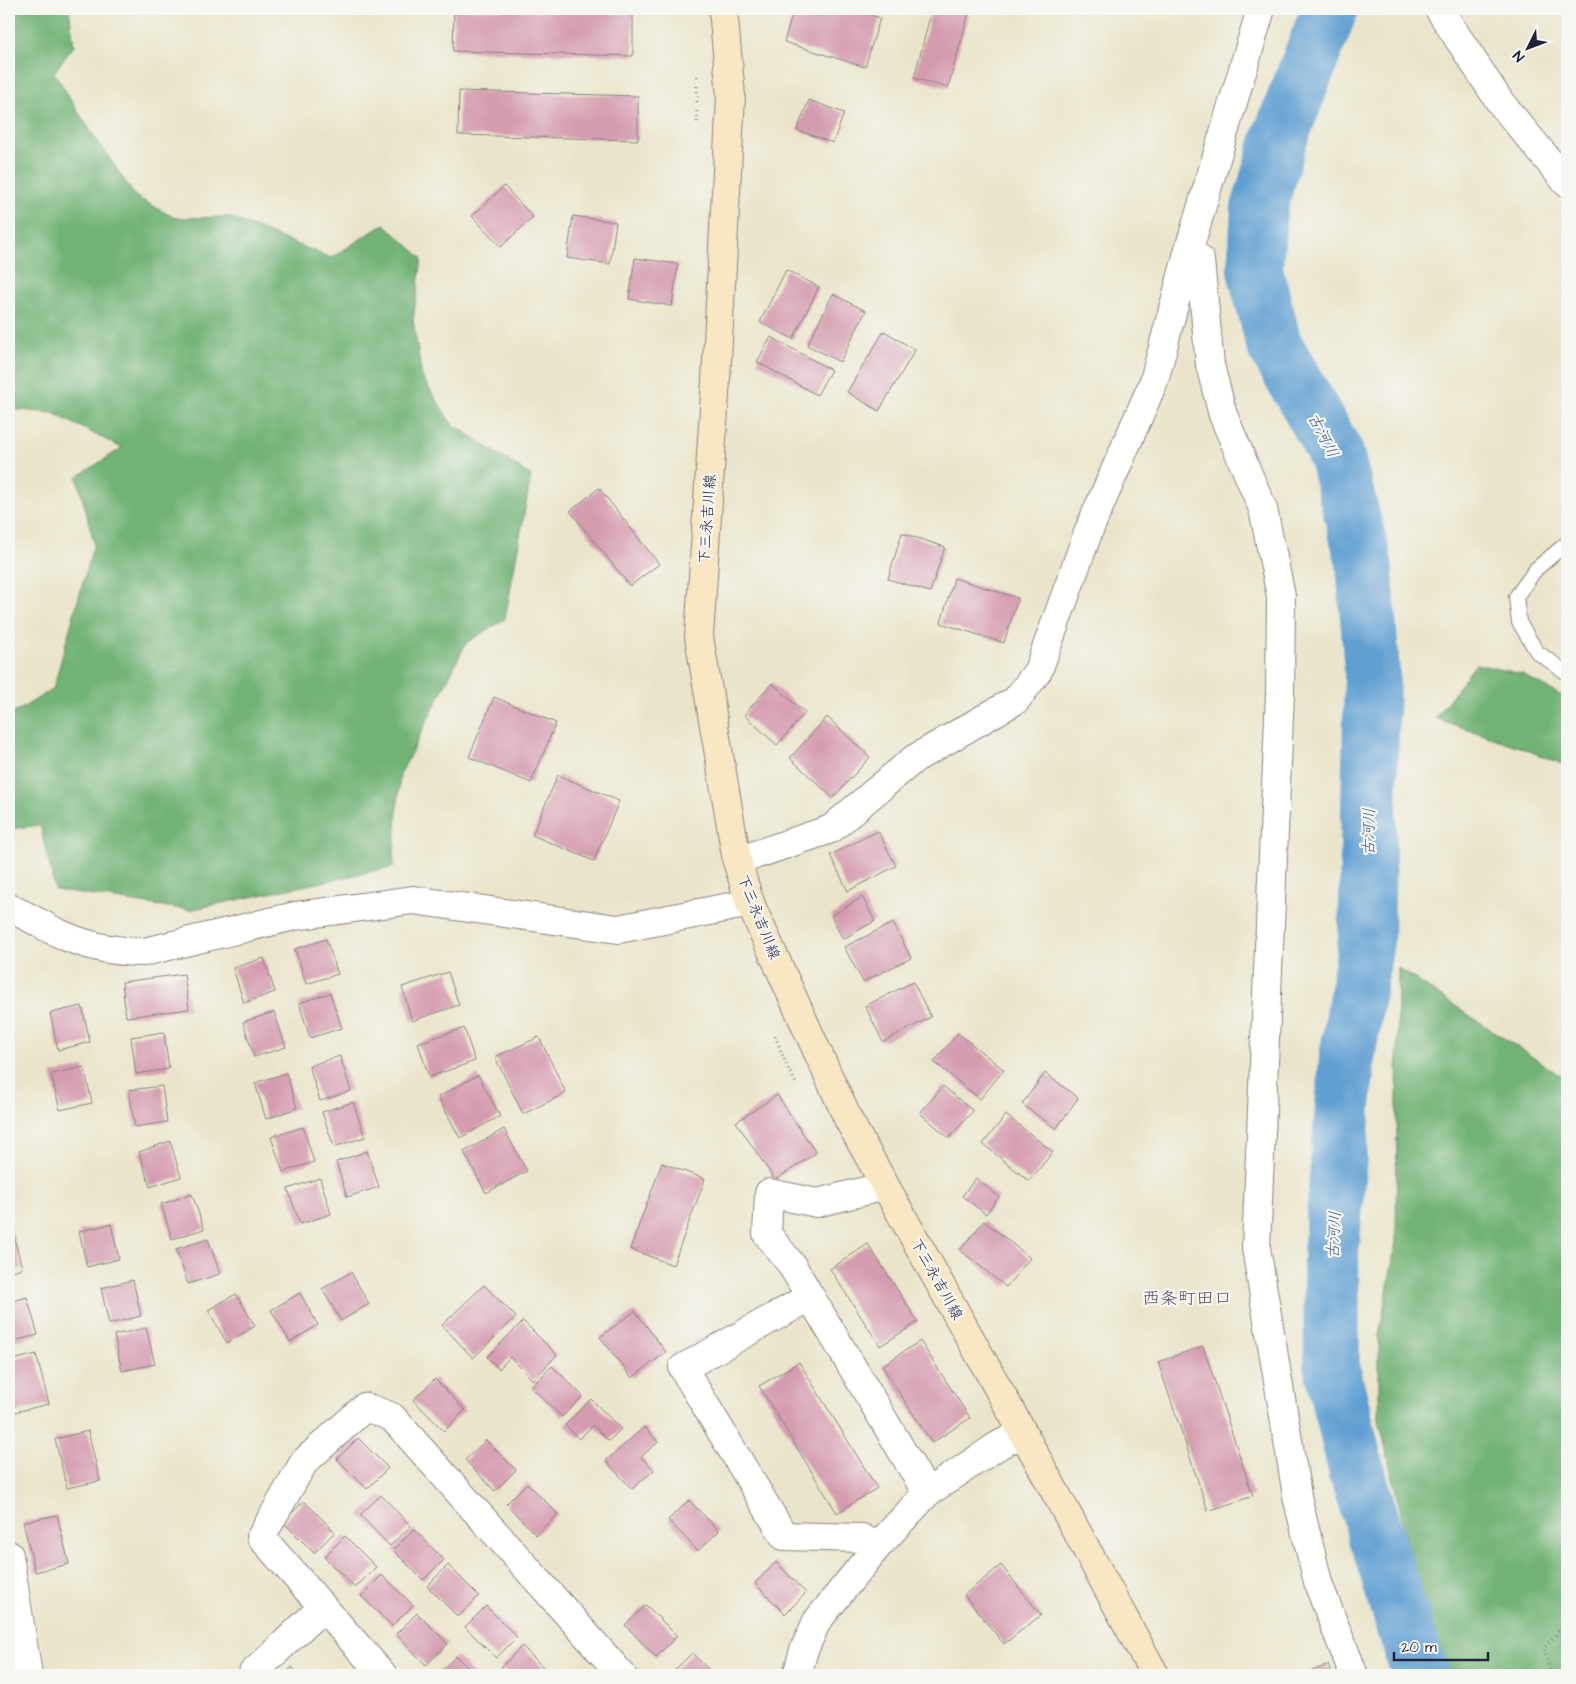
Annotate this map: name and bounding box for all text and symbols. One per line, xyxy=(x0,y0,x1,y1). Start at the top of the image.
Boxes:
north arrow xyxy=(1504,22,1554,72)
text: N xyxy=(1509,46,1529,66)
water label: 古河川 xyxy=(1302,409,1344,462)
street label: 下三永吉川線 xyxy=(694,473,721,565)
water label: 古河川 xyxy=(1358,808,1380,856)
street label: 下三永吉川線 xyxy=(732,872,785,963)
water label: 古河川 xyxy=(1322,1211,1346,1260)
street label: 下三永吉川線 xyxy=(906,1235,968,1324)
district label: 西条町田口 xyxy=(1142,1286,1232,1311)
scale bar xyxy=(1394,1629,1487,1661)
text: 20 m xyxy=(1401,1637,1437,1658)

